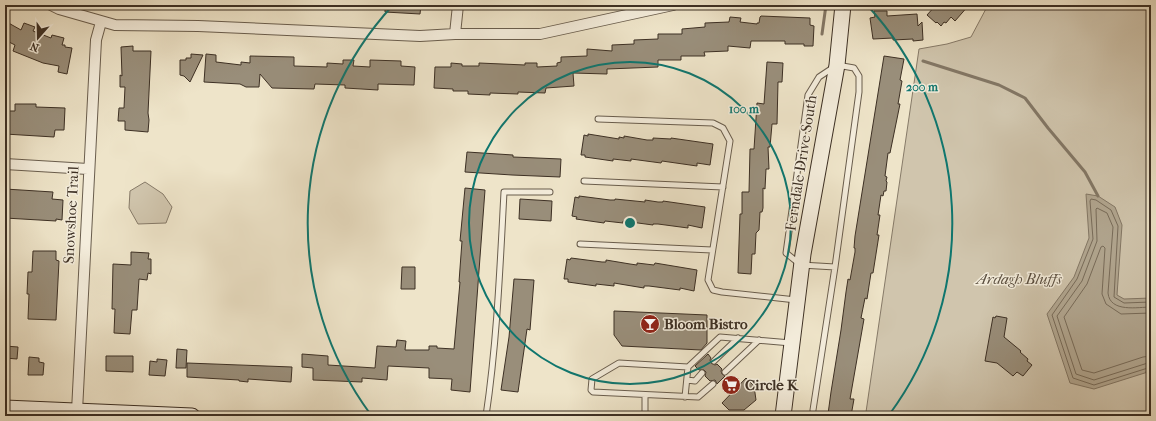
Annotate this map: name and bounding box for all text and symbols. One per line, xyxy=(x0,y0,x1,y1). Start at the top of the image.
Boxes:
north arrow xyxy=(18,18,58,58)
text: N xyxy=(28,39,41,54)
text: 200 m xyxy=(906,80,939,94)
street label: Ferndale Drive South xyxy=(781,93,821,232)
text: 100 m xyxy=(729,102,760,116)
street label: Snowshoe Trail xyxy=(59,166,83,264)
centre of rings xyxy=(623,216,637,230)
park label: Ardagh Bluffs xyxy=(974,270,1062,288)
bar icon: Bloom Bistro xyxy=(639,313,661,335)
place label: Bloom Bistro xyxy=(664,315,748,333)
supermarket icon: Circle K xyxy=(720,374,742,396)
place label: Circle K xyxy=(745,376,799,394)

